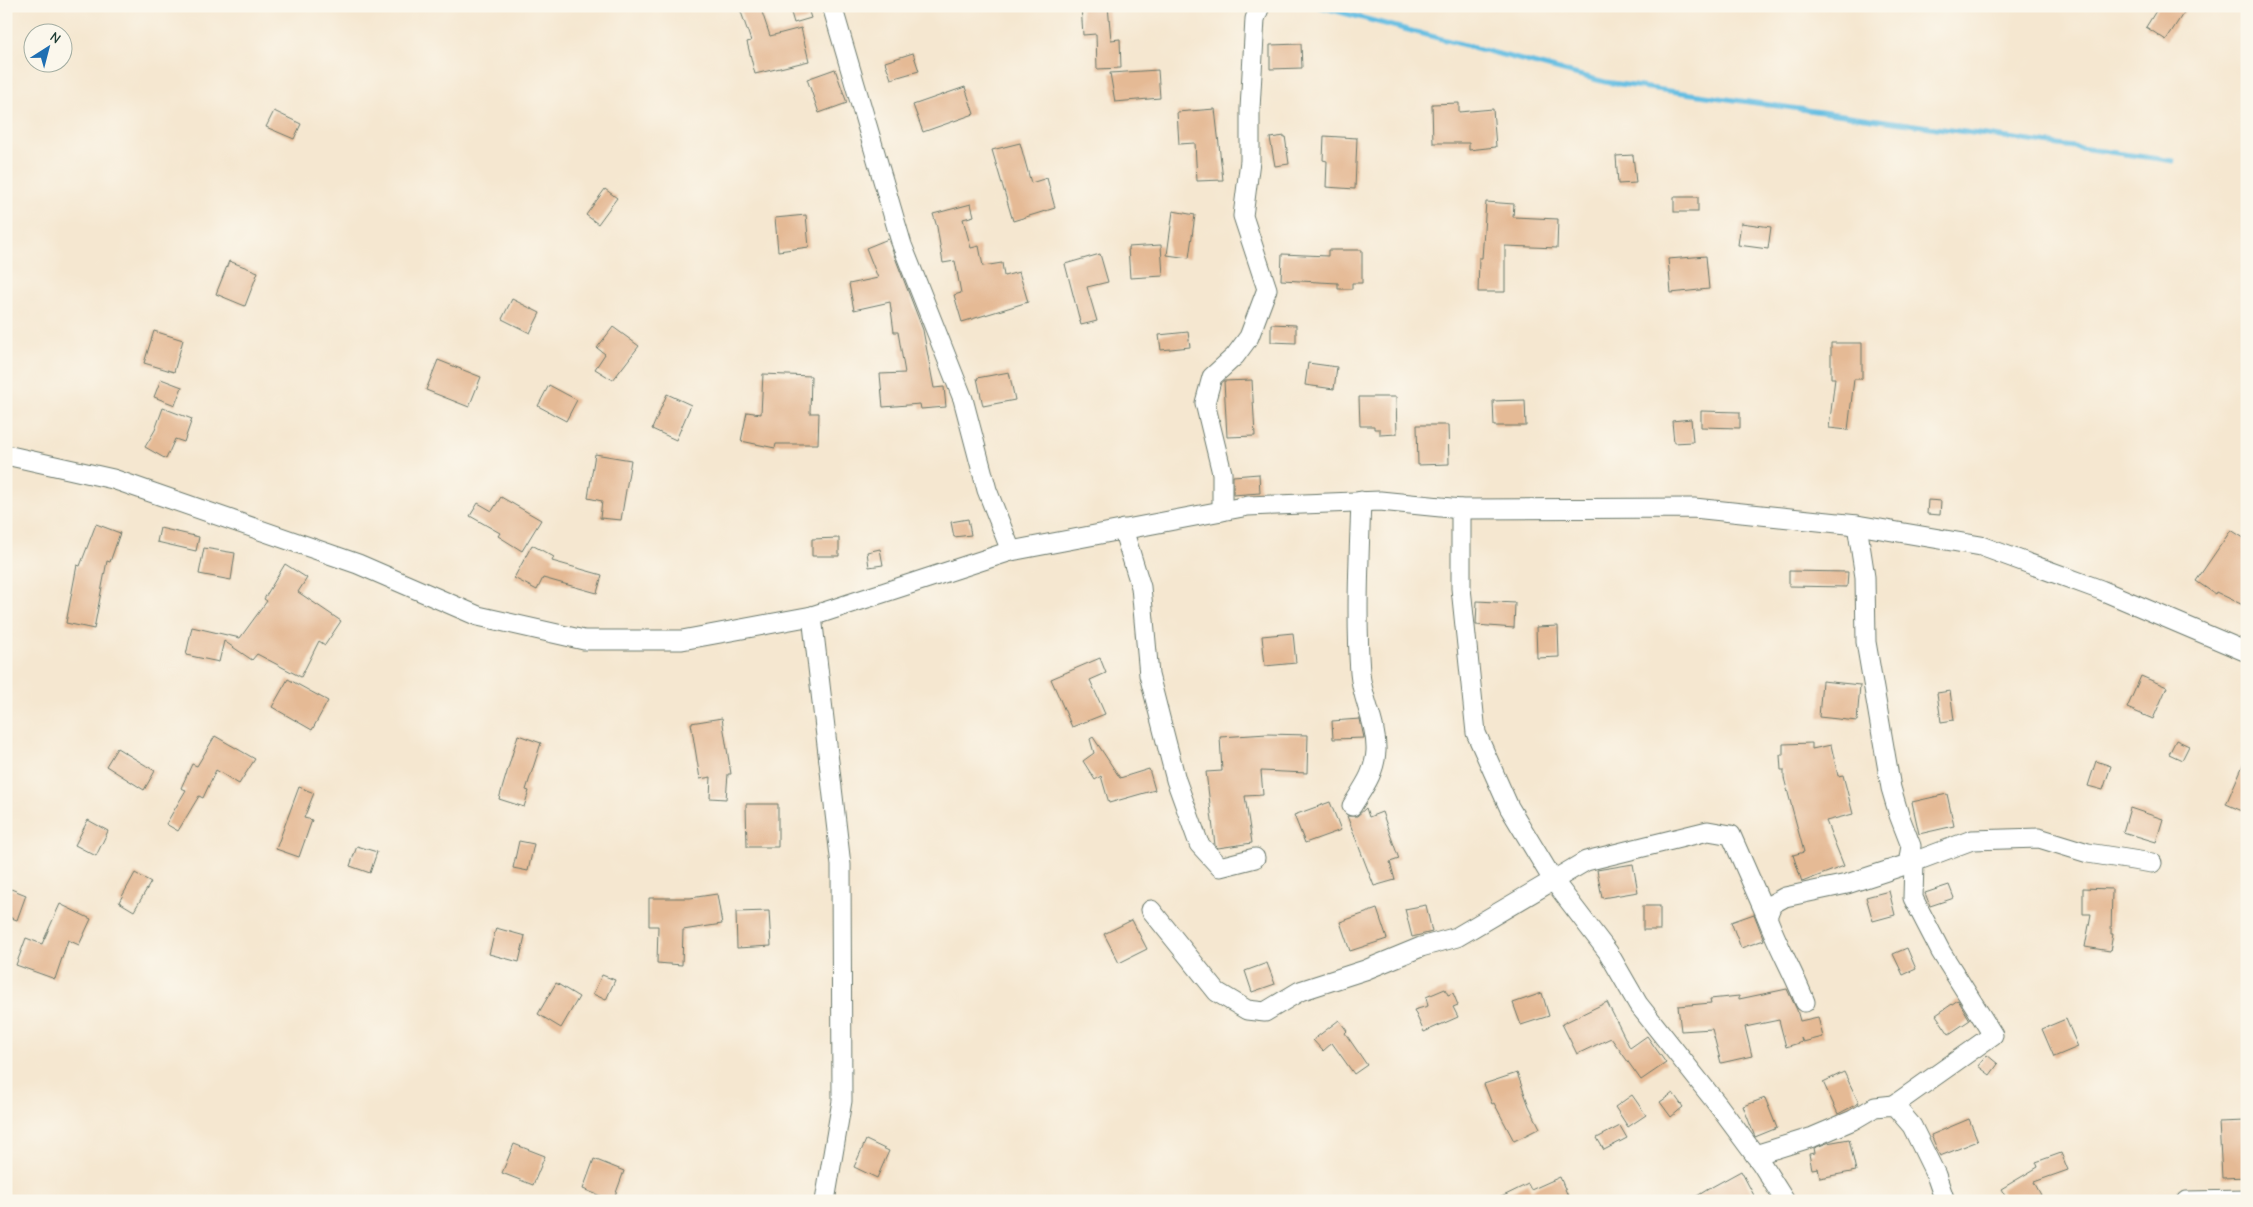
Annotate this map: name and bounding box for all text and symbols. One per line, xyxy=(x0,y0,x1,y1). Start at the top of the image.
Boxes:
north arrow xyxy=(22,22,72,72)
text: N xyxy=(47,28,64,47)

